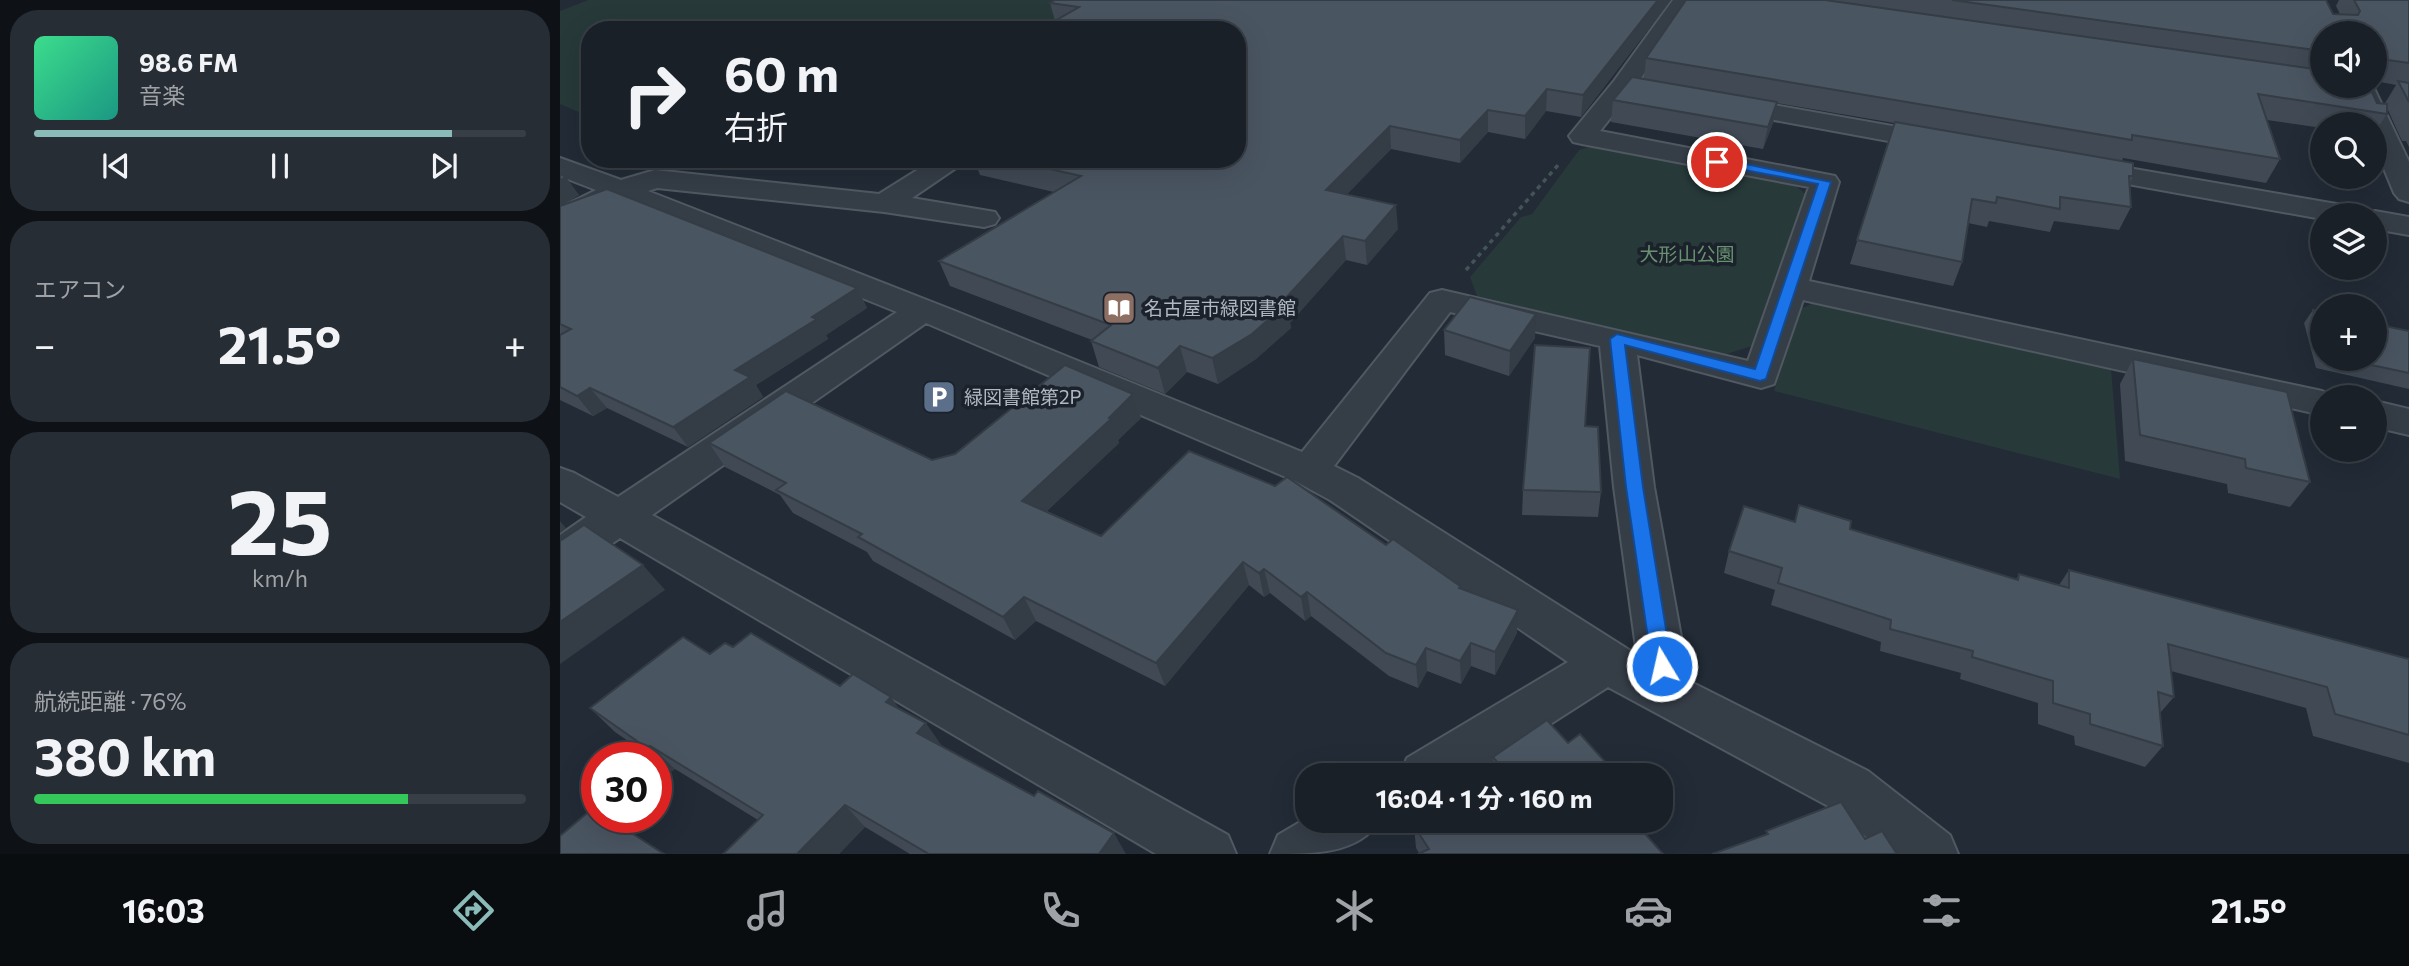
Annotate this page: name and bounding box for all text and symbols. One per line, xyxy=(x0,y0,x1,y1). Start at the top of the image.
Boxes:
map controls xyxy=(2310,21,2387,462)
button: sound xyxy=(2310,21,2387,98)
text: 60 m xyxy=(724,42,839,102)
text: 98.6 FM xyxy=(139,46,238,77)
icon: right xyxy=(609,49,700,140)
text: 音楽 xyxy=(139,81,185,109)
text: 右折 xyxy=(724,106,788,146)
button: search xyxy=(2310,112,2387,189)
pin xyxy=(1687,132,1747,192)
icon: arrive xyxy=(1698,143,1736,181)
icon: previous xyxy=(97,147,135,185)
icon: pause xyxy=(261,147,299,185)
icon: next xyxy=(425,147,463,185)
button: layers xyxy=(2310,203,2387,280)
park label: 大形山公園 xyxy=(1639,242,1735,265)
text: エアコン xyxy=(34,275,126,303)
library icon: 名古屋市緑図書館 xyxy=(1100,289,1138,327)
button: + xyxy=(2310,294,2387,371)
place label: 名古屋市緑図書館 xyxy=(1144,296,1296,319)
text: 21.5° xyxy=(218,311,341,375)
text: − xyxy=(34,320,56,367)
text: + xyxy=(504,320,526,367)
parking icon: 緑図書館第2P xyxy=(920,378,958,416)
place label: 緑図書館第2P xyxy=(964,385,1082,408)
button: − xyxy=(2310,385,2387,462)
text: 25 xyxy=(228,462,332,574)
text: km/h xyxy=(252,564,308,592)
position arrow xyxy=(1625,629,1699,703)
text: 航続距離 · 76% xyxy=(34,687,187,715)
text: 380 km xyxy=(34,723,216,787)
speed limit sign: 30 xyxy=(581,742,672,833)
text: 16:04 · 1 分 · 160 m xyxy=(1376,782,1593,813)
icon: directions xyxy=(449,886,498,935)
icon: music xyxy=(743,886,792,935)
icon: phone xyxy=(1036,886,1085,935)
icon: climate xyxy=(1330,886,1379,935)
icon: car xyxy=(1624,886,1673,935)
icon: filters xyxy=(1917,886,1966,935)
text: 16:03 xyxy=(122,890,205,930)
text: 21.5° xyxy=(2211,890,2287,930)

